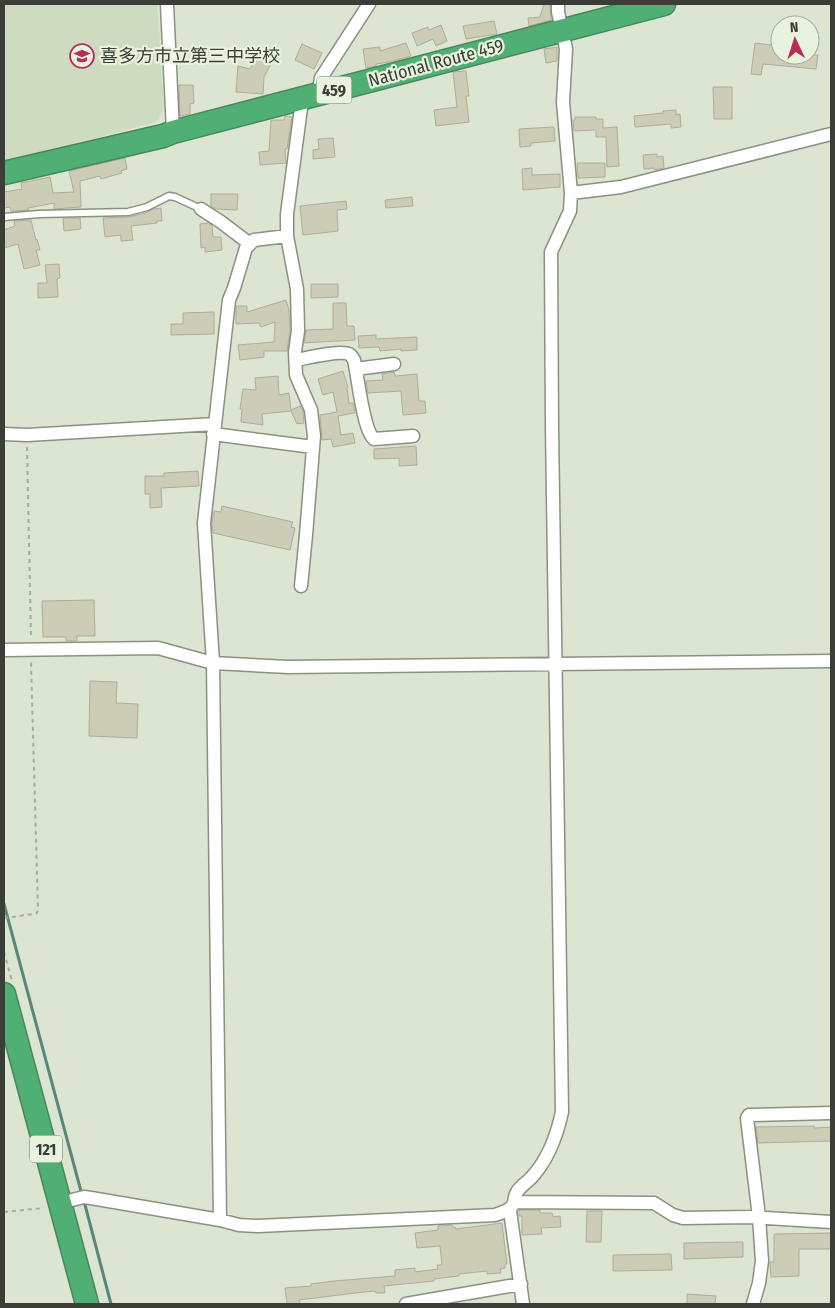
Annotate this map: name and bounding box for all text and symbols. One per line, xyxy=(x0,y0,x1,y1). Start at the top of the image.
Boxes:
north arrow xyxy=(770,15,820,65)
text: N xyxy=(789,19,799,36)
street label: National Route 459 xyxy=(366,34,506,92)
school or university icon: 喜多方市立第三中学校 xyxy=(69,43,95,69)
place label: 喜多方市立第三中学校 xyxy=(100,45,280,67)
road number: 459 xyxy=(316,76,352,104)
road number: 121 xyxy=(30,1136,62,1162)

